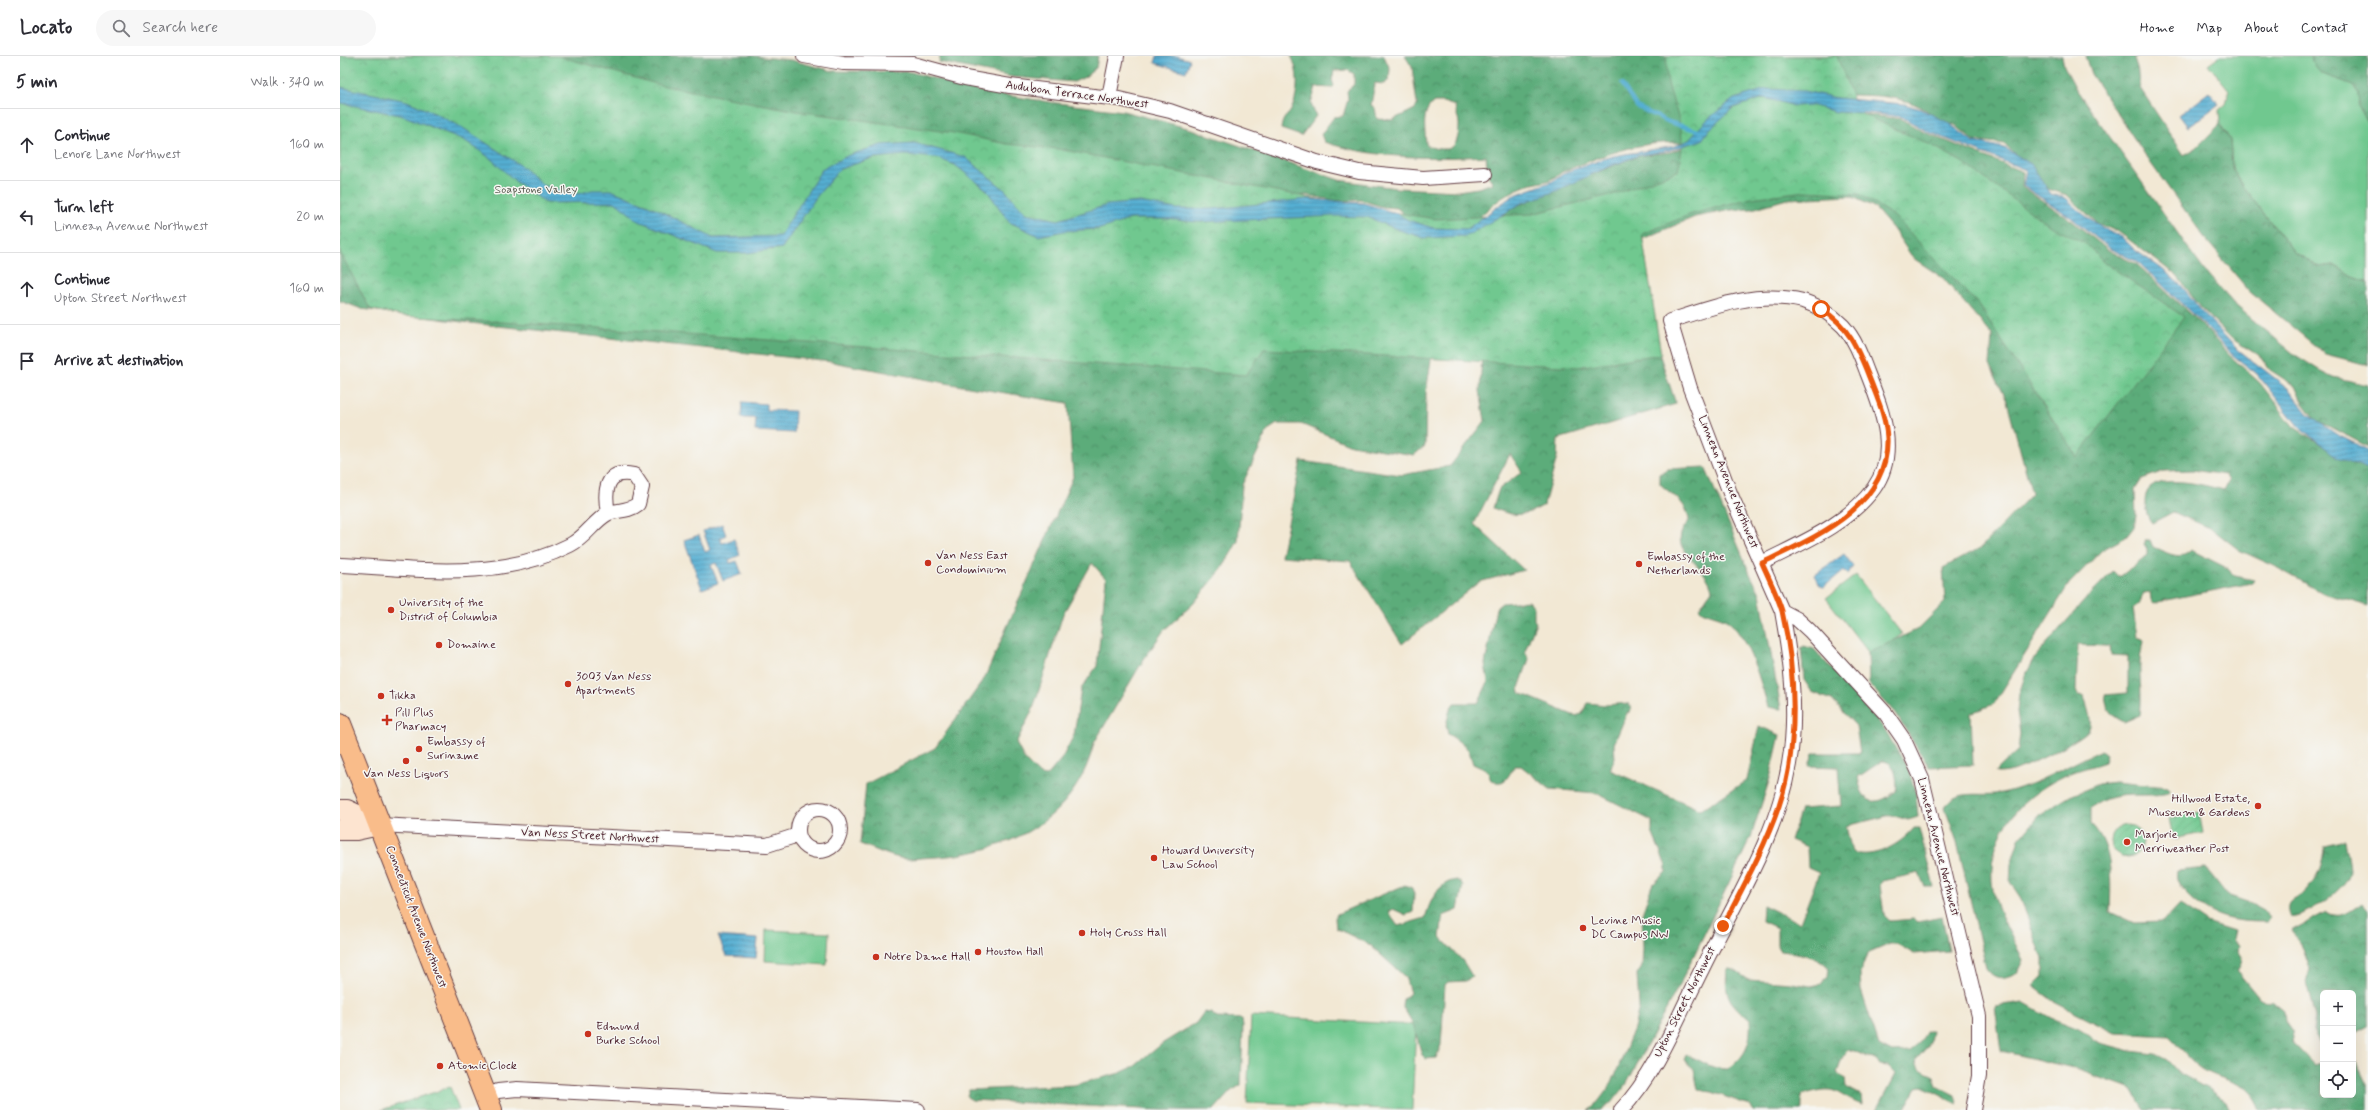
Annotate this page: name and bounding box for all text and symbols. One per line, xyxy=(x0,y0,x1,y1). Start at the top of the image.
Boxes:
search box xyxy=(96,10,376,46)
text: Locato xyxy=(20,15,72,40)
icon: search xyxy=(110,17,132,39)
text: Search here xyxy=(142,18,218,38)
text: Home xyxy=(2140,19,2174,37)
text: Map xyxy=(2196,19,2222,37)
text: About xyxy=(2244,19,2279,37)
text: Contact xyxy=(2301,19,2348,37)
text: 5 min xyxy=(16,71,58,93)
text: Walk · 340 m xyxy=(250,74,324,91)
street label: Audubon Terrace Northwest xyxy=(1005,77,1150,113)
text: Continue xyxy=(54,126,110,146)
icon: ahead xyxy=(16,134,38,156)
text: 160 m xyxy=(289,136,324,153)
text: Lenore Lane Northwest xyxy=(54,146,181,163)
park label: Soapstone Valley xyxy=(495,182,577,198)
text: Turn left xyxy=(54,198,114,218)
icon: left xyxy=(16,206,38,228)
text: 20 m xyxy=(296,208,324,225)
text: Linnean Avenue Northwest xyxy=(54,218,208,235)
text: Continue xyxy=(54,270,110,290)
icon: ahead xyxy=(16,278,38,300)
text: 160 m xyxy=(289,280,324,297)
text: Upton Street Northwest xyxy=(54,290,187,307)
route start xyxy=(1812,300,1830,318)
icon: arrive xyxy=(16,350,38,372)
text: Arrive at destination xyxy=(54,351,183,371)
street label: Linnean Avenue Northwest xyxy=(1694,413,1762,552)
place label: Van Ness East Condominium xyxy=(936,548,1008,578)
place label: Embassy of the Netherlands xyxy=(1647,549,1725,579)
marker: Van Ness East Condominium xyxy=(923,558,933,568)
marker: Embassy of the Netherlands xyxy=(1634,559,1644,569)
place label: University of the District of Columbia xyxy=(399,595,498,625)
marker: University of the District of Columbia xyxy=(386,605,396,615)
place label: Domaine xyxy=(447,637,496,653)
marker: Domaine xyxy=(434,640,444,650)
place label: 3003 Van Ness Apartments xyxy=(576,669,651,699)
marker: 3003 Van Ness Apartments xyxy=(563,679,573,689)
place label: Tikka xyxy=(389,688,416,704)
marker: Tikka xyxy=(376,691,386,701)
place label: Pill Plus Pharmacy xyxy=(395,705,446,735)
marker: Pill Plus Pharmacy xyxy=(382,715,392,725)
place label: Embassy of Suriname xyxy=(427,734,486,764)
marker: Embassy of Suriname xyxy=(414,744,424,754)
marker: Van Ness Liquors xyxy=(401,756,411,766)
place label: Van Ness Liquors xyxy=(364,766,449,782)
street label: Linnean Avenue Northwest xyxy=(1913,776,1963,919)
place label: Hillwood Estate, Museum & Gardens xyxy=(2149,791,2250,821)
marker: Hillwood Estate, Museum & Gardens xyxy=(2253,801,2263,811)
street label: Van Ness Street Northwest xyxy=(520,824,660,848)
place label: Marjorie Merriweather Post xyxy=(2135,827,2230,857)
marker: Marjorie Merriweather Post xyxy=(2122,837,2132,847)
street label: Connecticut Avenue Northwest xyxy=(381,843,451,991)
place label: Howard University Law School xyxy=(1162,843,1255,873)
marker: Howard University Law School xyxy=(1149,853,1159,863)
place label: Levine Music DC Campus NW xyxy=(1591,913,1669,943)
route end xyxy=(1714,917,1732,935)
marker: Levine Music DC Campus NW xyxy=(1578,923,1588,933)
place label: Holy Cross Hall xyxy=(1090,925,1167,941)
marker: Holy Cross Hall xyxy=(1077,928,1087,938)
street label: Upton Street Northwest xyxy=(1650,943,1720,1060)
place label: Houston Hall xyxy=(986,944,1044,960)
marker: Houston Hall xyxy=(973,947,983,957)
place label: Notre Dame Hall xyxy=(884,949,970,965)
marker: Notre Dame Hall xyxy=(871,952,881,962)
map controls xyxy=(2320,990,2356,1098)
button: + xyxy=(2320,990,2356,1026)
place label: Edmund Burke School xyxy=(596,1019,660,1049)
button: − xyxy=(2320,1026,2356,1062)
marker: Edmund Burke School xyxy=(583,1029,593,1039)
place label: Atomic Clock xyxy=(448,1058,517,1074)
marker: Atomic Clock xyxy=(435,1061,445,1071)
button: locate xyxy=(2320,1062,2356,1098)

